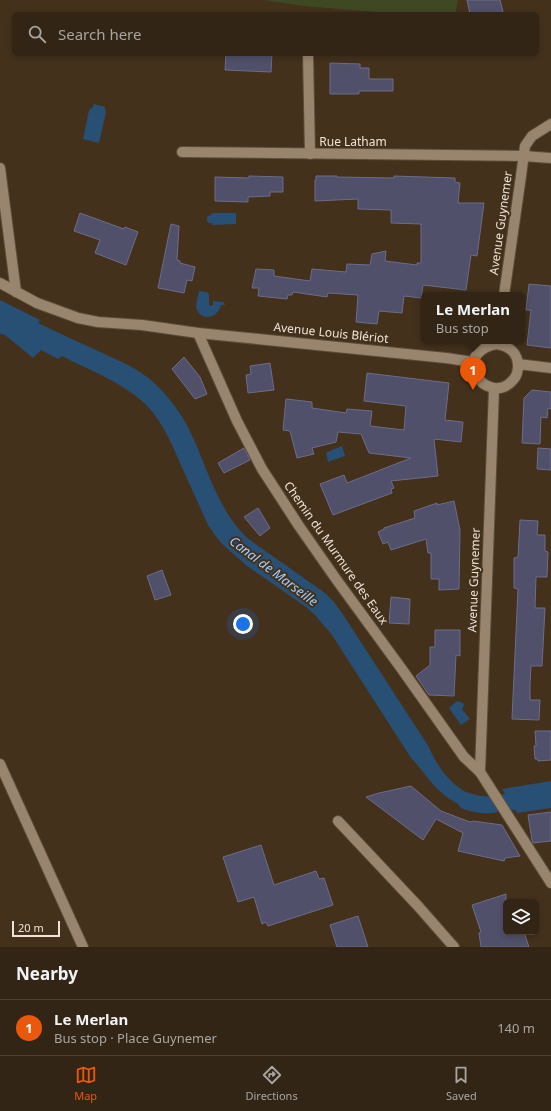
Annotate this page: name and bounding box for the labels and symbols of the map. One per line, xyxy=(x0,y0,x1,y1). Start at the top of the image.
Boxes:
street label: Rue Latham xyxy=(319,133,387,150)
street label: Avenue Guynemer xyxy=(485,170,516,276)
street label: Avenue Louis Blériot xyxy=(273,318,390,347)
pin: 1 xyxy=(460,357,486,390)
street label: Chemin du Murmure des Eaux xyxy=(280,478,393,628)
street label: Avenue Guynemer xyxy=(463,527,484,633)
water label: Canal de Marseille xyxy=(226,532,322,610)
your location xyxy=(233,614,253,634)
scale bar xyxy=(12,919,60,938)

